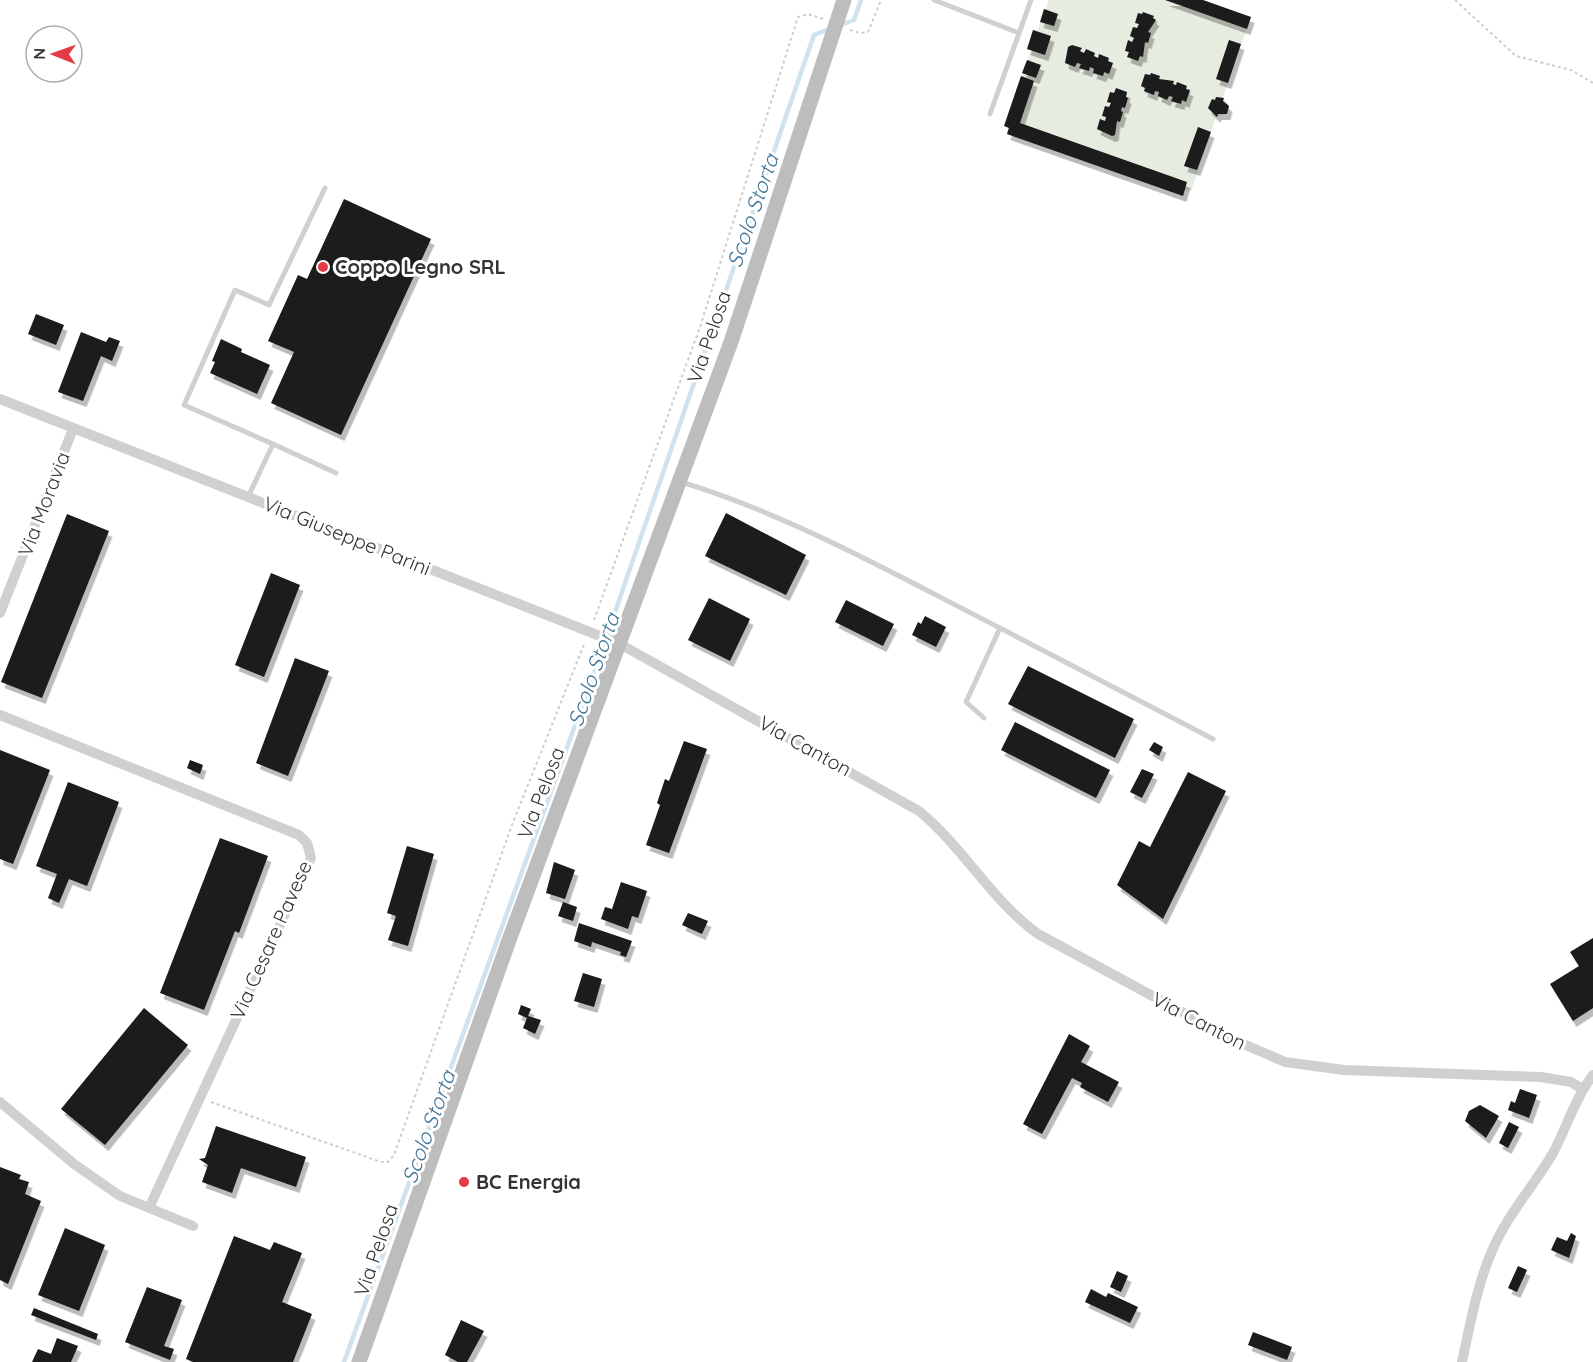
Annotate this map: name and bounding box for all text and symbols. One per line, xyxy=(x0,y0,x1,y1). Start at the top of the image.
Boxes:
north arrow xyxy=(24,24,84,84)
text: N xyxy=(29,48,49,60)
water label: Scolo Storta xyxy=(721,150,784,271)
place label: Coppo Legno SRL xyxy=(335,254,506,279)
marker: Coppo Legno SRL xyxy=(316,260,330,274)
street label: Via Pelosa xyxy=(681,287,736,386)
street label: Via Moravia xyxy=(12,448,75,560)
street label: Via Giuseppe Parini xyxy=(260,491,434,580)
water label: Scolo Storta xyxy=(562,609,625,730)
street label: Via Canton xyxy=(754,710,856,781)
street label: Via Pelosa xyxy=(512,743,569,842)
street label: Via Cesare Pavese xyxy=(224,856,317,1023)
street label: Via Canton xyxy=(1148,986,1250,1055)
water label: Scolo Storta xyxy=(396,1066,461,1186)
place label: BC Energia xyxy=(476,1169,581,1194)
marker: BC Energia xyxy=(457,1175,471,1189)
street label: Via Pelosa xyxy=(348,1200,403,1299)

